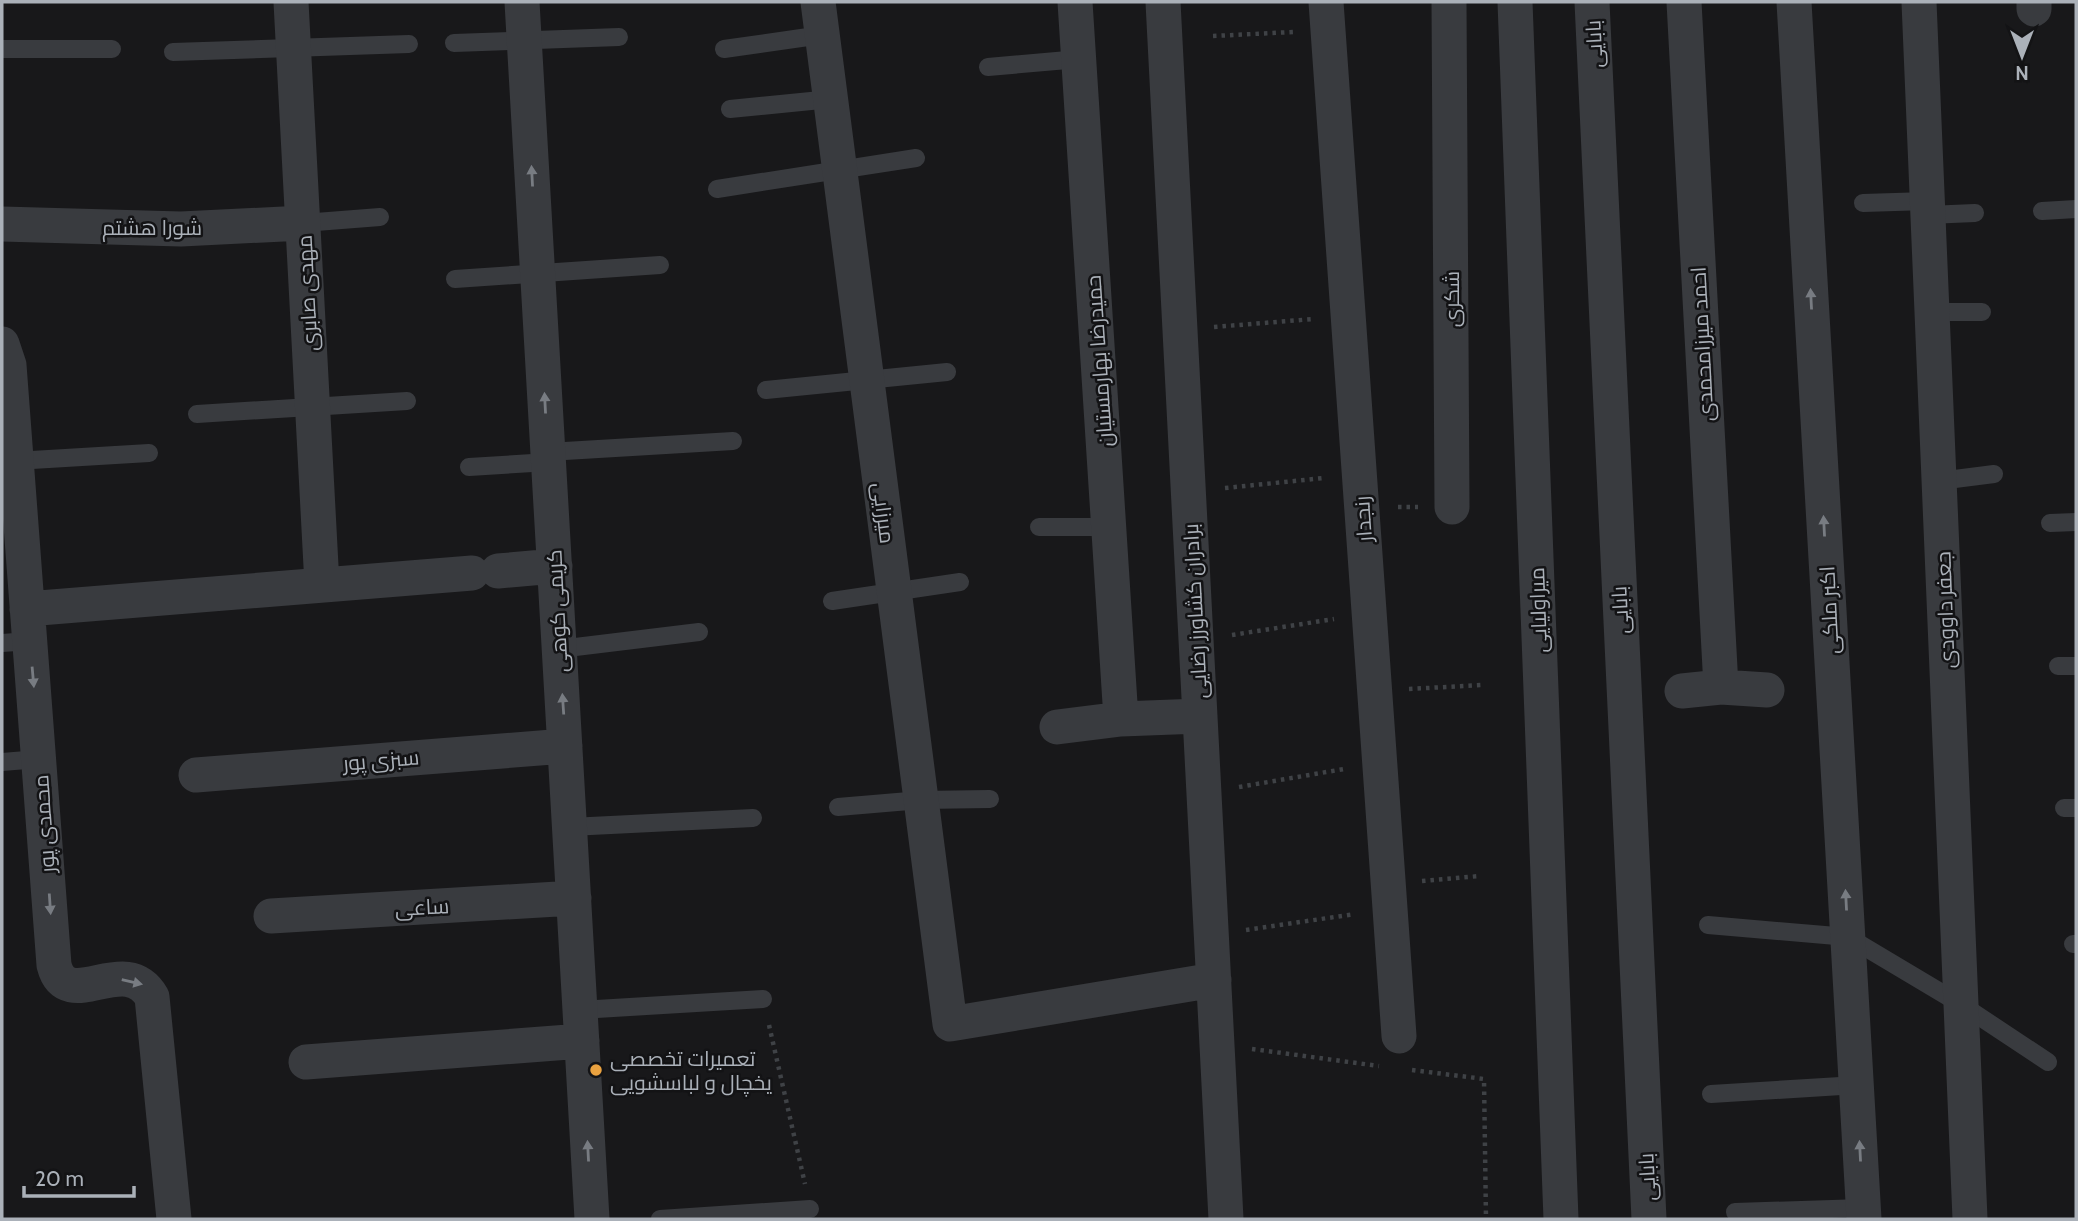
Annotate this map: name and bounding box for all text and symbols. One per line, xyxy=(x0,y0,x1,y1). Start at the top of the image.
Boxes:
street label: بابایی xyxy=(1580,19,1609,69)
north arrow xyxy=(1987,21,2057,91)
text: N xyxy=(2015,61,2029,84)
one-way arrow xyxy=(527,165,538,187)
street label: شورا هشتم xyxy=(102,215,202,242)
street label: مهدی صابری xyxy=(291,234,324,352)
street label: احمد میرزامحمدی xyxy=(1685,266,1720,422)
street label: شکری xyxy=(1439,271,1465,327)
street label: حمیدرضا بهارمستیان xyxy=(1081,274,1118,448)
one-way arrow xyxy=(1806,287,1817,309)
one-way arrow xyxy=(540,392,551,414)
street label: میرزایی xyxy=(867,481,900,545)
street label: رنجدار xyxy=(1349,495,1377,544)
one-way arrow xyxy=(1819,514,1830,536)
street label: برادران کشاورز رضایی xyxy=(1178,523,1213,699)
street label: کریمی کوهی xyxy=(541,549,574,673)
street label: جعفر داوودی xyxy=(1930,551,1961,669)
street label: اکبر ملکی xyxy=(1814,565,1845,655)
street label: میراولیایی xyxy=(1524,567,1553,653)
street label: بابایی xyxy=(1606,585,1635,635)
one-way arrow xyxy=(28,666,39,688)
one-way arrow xyxy=(557,693,568,715)
street label: سبزی پور xyxy=(341,744,420,778)
street label: محمدی پور xyxy=(28,774,62,875)
one-way arrow xyxy=(1840,888,1851,910)
one-way arrow xyxy=(45,893,56,915)
street label: ساعی xyxy=(394,893,450,922)
one-way arrow xyxy=(121,977,143,988)
place label: تعمیرات تخصصی یخچال و لباسشویی xyxy=(610,1046,772,1097)
marker: تعمیرات تخصصی یخچال و لباسشویی xyxy=(588,1062,604,1078)
one-way arrow xyxy=(583,1140,594,1162)
one-way arrow xyxy=(1855,1140,1866,1162)
street label: بابایی xyxy=(1633,1152,1662,1202)
scale bar xyxy=(24,1154,135,1198)
text: 20 m xyxy=(35,1166,84,1191)

